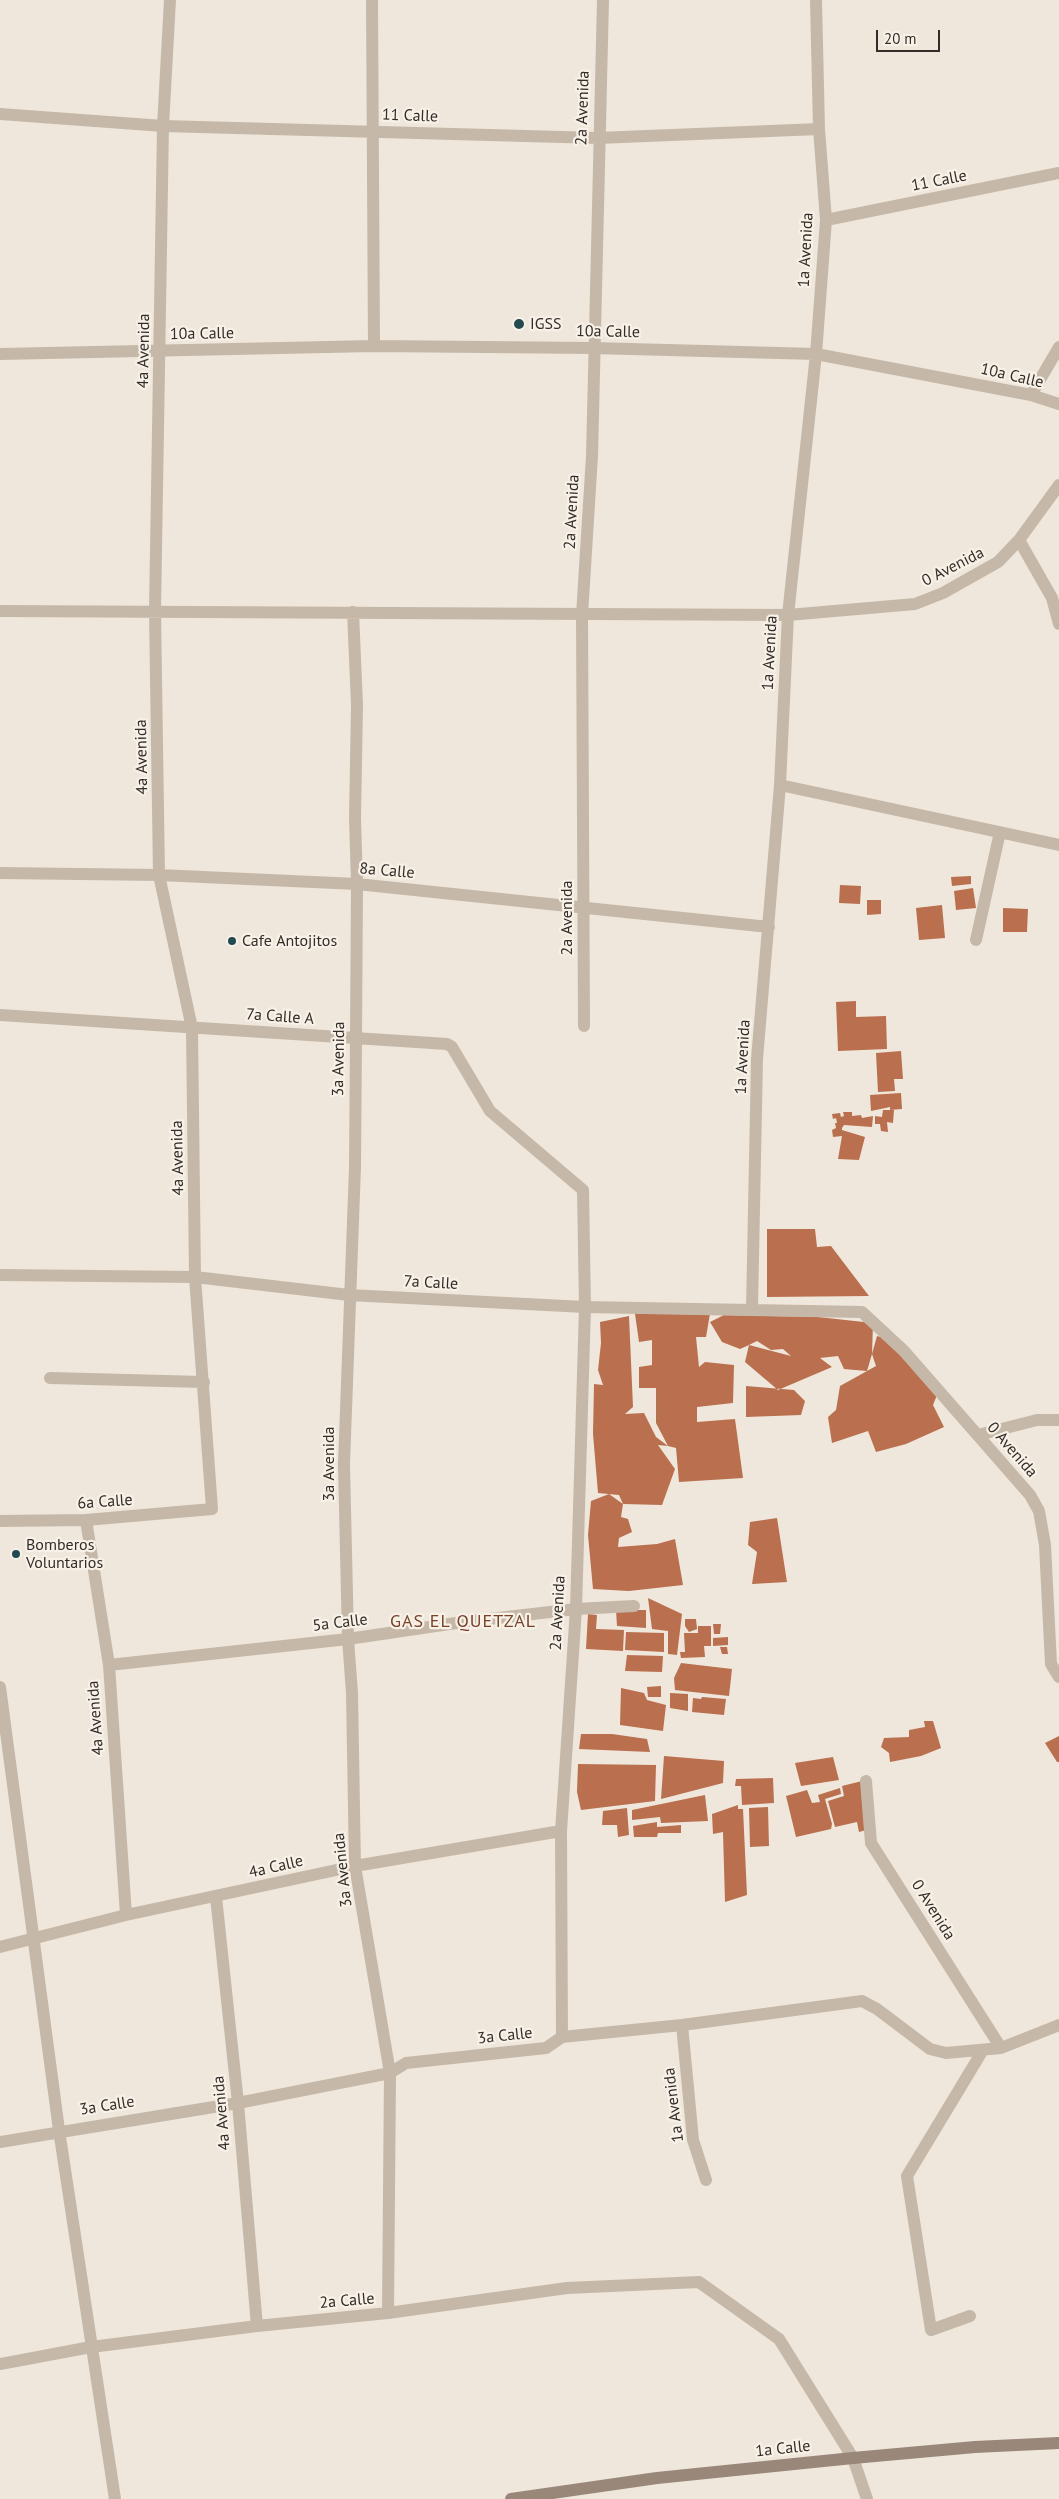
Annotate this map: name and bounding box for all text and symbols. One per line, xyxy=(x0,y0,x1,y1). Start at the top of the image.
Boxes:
scale bar xyxy=(879,20,943,52)
text: 20 m xyxy=(884,29,917,48)
street label: 2a Avenida xyxy=(572,70,594,146)
street label: 11 Calle xyxy=(382,105,438,127)
street label: 11 Calle xyxy=(910,166,968,196)
street label: 1a Avenida xyxy=(794,212,818,288)
street label: 4a Avenida xyxy=(134,313,154,389)
place label: IGSS xyxy=(530,314,561,334)
marker: IGSS xyxy=(512,317,526,331)
street label: 10a Calle xyxy=(576,322,640,342)
street label: 10a Calle xyxy=(170,324,234,344)
street label: 10a Calle xyxy=(979,359,1045,393)
street label: 2a Avenida xyxy=(560,474,584,550)
street label: 0 Avenida xyxy=(919,543,987,591)
street label: 1a Avenida xyxy=(758,615,782,691)
street label: 4a Avenida xyxy=(132,719,152,795)
street label: 8a Calle xyxy=(359,859,415,883)
street label: 2a Avenida xyxy=(557,881,577,955)
place label: Cafe Antojitos xyxy=(242,931,337,951)
marker: Cafe Antojitos xyxy=(226,935,238,947)
street label: 7a Calle A xyxy=(245,1005,315,1029)
street label: 1a Avenida xyxy=(731,1019,755,1095)
street label: 3a Avenida xyxy=(329,1021,349,1097)
street label: 4a Avenida xyxy=(168,1120,188,1196)
street label: 7a Calle xyxy=(403,1272,459,1294)
street label: 0 Avenida xyxy=(983,1418,1041,1482)
street label: 3a Avenida xyxy=(319,1427,339,1501)
street label: 6a Calle xyxy=(77,1490,133,1514)
place label: Bomberos Voluntarios xyxy=(26,1535,103,1573)
marker: Bomberos Voluntarios xyxy=(10,1548,22,1560)
street label: 2a Avenida xyxy=(546,1575,570,1651)
street label: 5a Calle xyxy=(311,1610,369,1636)
district label: GAS EL QUETZAL xyxy=(388,1611,538,1633)
street label: 4a Avenida xyxy=(84,1680,108,1756)
street label: 3a Avenida xyxy=(330,1832,356,1908)
street label: 4a Calle xyxy=(247,1851,305,1883)
street label: 0 Avenida xyxy=(907,1876,959,1944)
street label: 3a Calle xyxy=(477,2024,533,2048)
street label: 1a Avenida xyxy=(660,2067,688,2143)
street label: 4a Avenida xyxy=(209,2075,235,2151)
street label: 3a Calle xyxy=(78,2092,136,2120)
street label: 2a Calle xyxy=(319,2289,375,2313)
street label: 1a Calle xyxy=(755,2437,811,2461)

